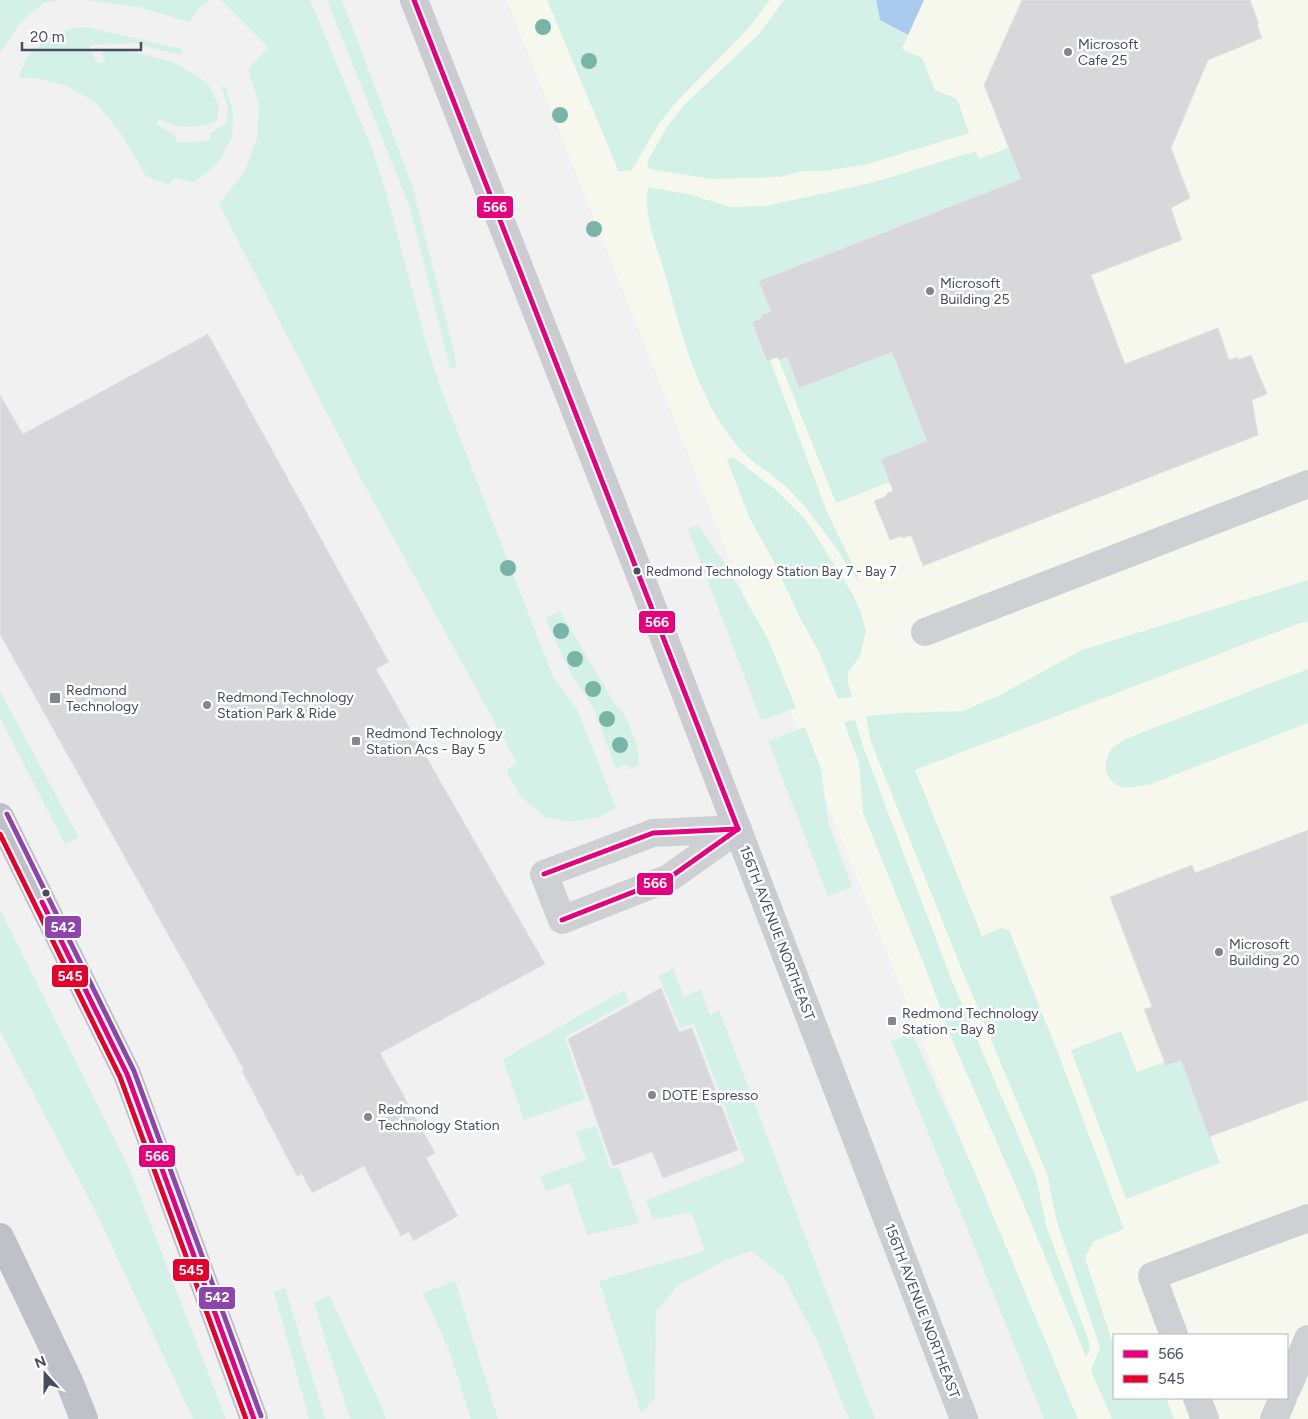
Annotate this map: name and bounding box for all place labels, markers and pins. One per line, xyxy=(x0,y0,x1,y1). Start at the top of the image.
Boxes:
place label: Microsoft Cafe 25 xyxy=(1078,36,1139,69)
marker: Microsoft Cafe 25 xyxy=(1062,46,1074,58)
place label: Microsoft Building 25 xyxy=(940,275,1010,308)
marker: Microsoft Building 25 xyxy=(924,285,936,297)
place label: Redmond Technology Station Bay 7 - Bay 7 xyxy=(646,564,896,579)
marker: Redmond Technology Station Bay 7 - Bay 7 xyxy=(632,566,642,576)
place label: Redmond Technology xyxy=(66,682,139,715)
place label: Redmond Technology Station Park & Ride xyxy=(217,689,354,722)
marker: Redmond Technology xyxy=(48,691,62,705)
marker: Redmond Technology Station Park & Ride xyxy=(201,699,213,711)
place label: Redmond Technology Station Acs - Bay 5 xyxy=(366,725,503,758)
marker: Redmond Technology Station Acs - Bay 5 xyxy=(350,735,362,747)
unlabelled marker xyxy=(41,888,51,898)
place label: Microsoft Building 20 xyxy=(1229,936,1299,969)
marker: Microsoft Building 20 xyxy=(1213,946,1225,958)
place label: Redmond Technology Station - Bay 8 xyxy=(902,1005,1039,1038)
marker: Redmond Technology Station - Bay 8 xyxy=(886,1015,898,1027)
place label: DOTE Espresso xyxy=(662,1087,758,1104)
marker: DOTE Espresso xyxy=(646,1089,658,1101)
place label: Redmond Technology Station xyxy=(378,1101,500,1134)
marker: Redmond Technology Station xyxy=(362,1111,374,1123)

